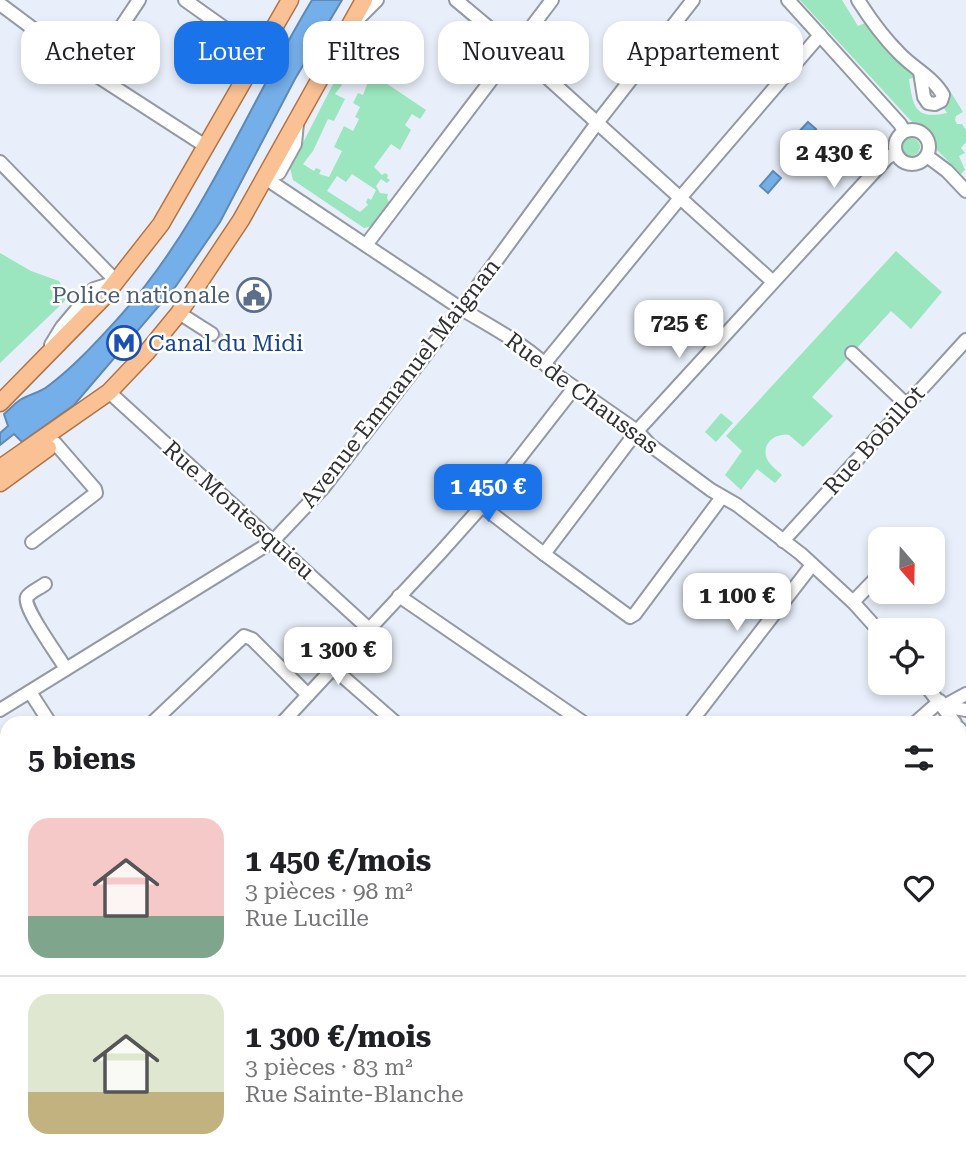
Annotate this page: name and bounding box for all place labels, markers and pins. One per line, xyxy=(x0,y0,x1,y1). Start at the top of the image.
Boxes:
pin: 2 430 € xyxy=(769,130,899,190)
public building icon: Police nationale xyxy=(235,276,273,314)
place label: Police nationale xyxy=(52,282,230,309)
pin: 725 € xyxy=(630,300,728,360)
metro station icon: Canal du Midi xyxy=(105,324,143,362)
place label: Canal du Midi xyxy=(148,330,303,357)
pin: 1 450 € xyxy=(423,464,553,524)
pin: 1 100 € xyxy=(672,574,802,633)
pin: 1 300 € xyxy=(273,628,403,687)

